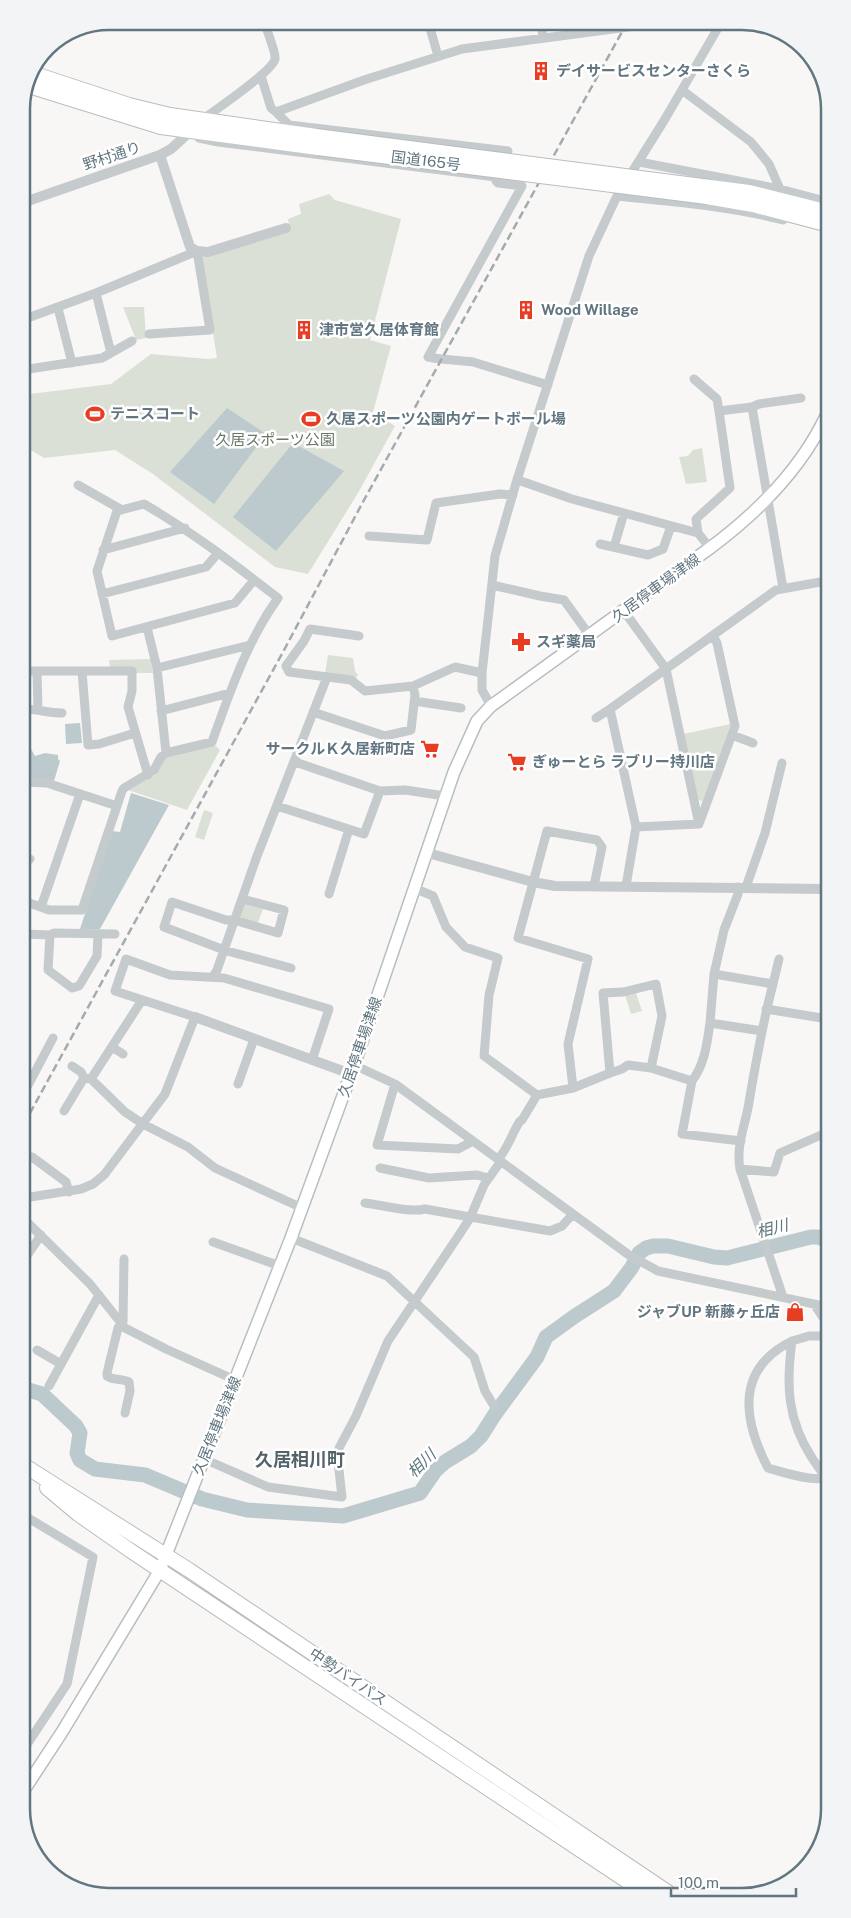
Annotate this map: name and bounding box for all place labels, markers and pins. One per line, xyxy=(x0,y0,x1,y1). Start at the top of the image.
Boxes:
building icon: デイサービスセンターさくら xyxy=(530,60,552,82)
place label: デイサービスセンターさくら xyxy=(556,62,751,79)
building icon: Wood Willage xyxy=(515,299,537,321)
place label: Wood Willage xyxy=(541,301,639,318)
building icon: 津市営久居体育館 xyxy=(293,319,315,341)
place label: 津市営久居体育館 xyxy=(319,321,439,338)
sports icon: テニスコート xyxy=(84,403,106,425)
place label: テニスコート xyxy=(110,405,200,422)
sports icon: 久居スポーツ公園内ゲートボール場 xyxy=(300,408,322,430)
place label: 久居スポーツ公園内ゲートボール場 xyxy=(326,410,566,427)
pharmacy icon: スギ薬局 xyxy=(510,631,532,653)
place label: スギ薬局 xyxy=(536,633,596,650)
supermarket icon: サークルＫ久居新町店 xyxy=(419,738,441,760)
place label: サークルＫ久居新町店 xyxy=(265,740,415,757)
supermarket icon: ぎゅーとら ラブリー持川店 xyxy=(506,751,528,773)
place label: ぎゅーとら ラブリー持川店 xyxy=(532,753,715,770)
shop icon: ジャブUP 新藤ヶ丘店 xyxy=(784,1301,806,1323)
place label: ジャブUP 新藤ヶ丘店 xyxy=(637,1303,780,1320)

